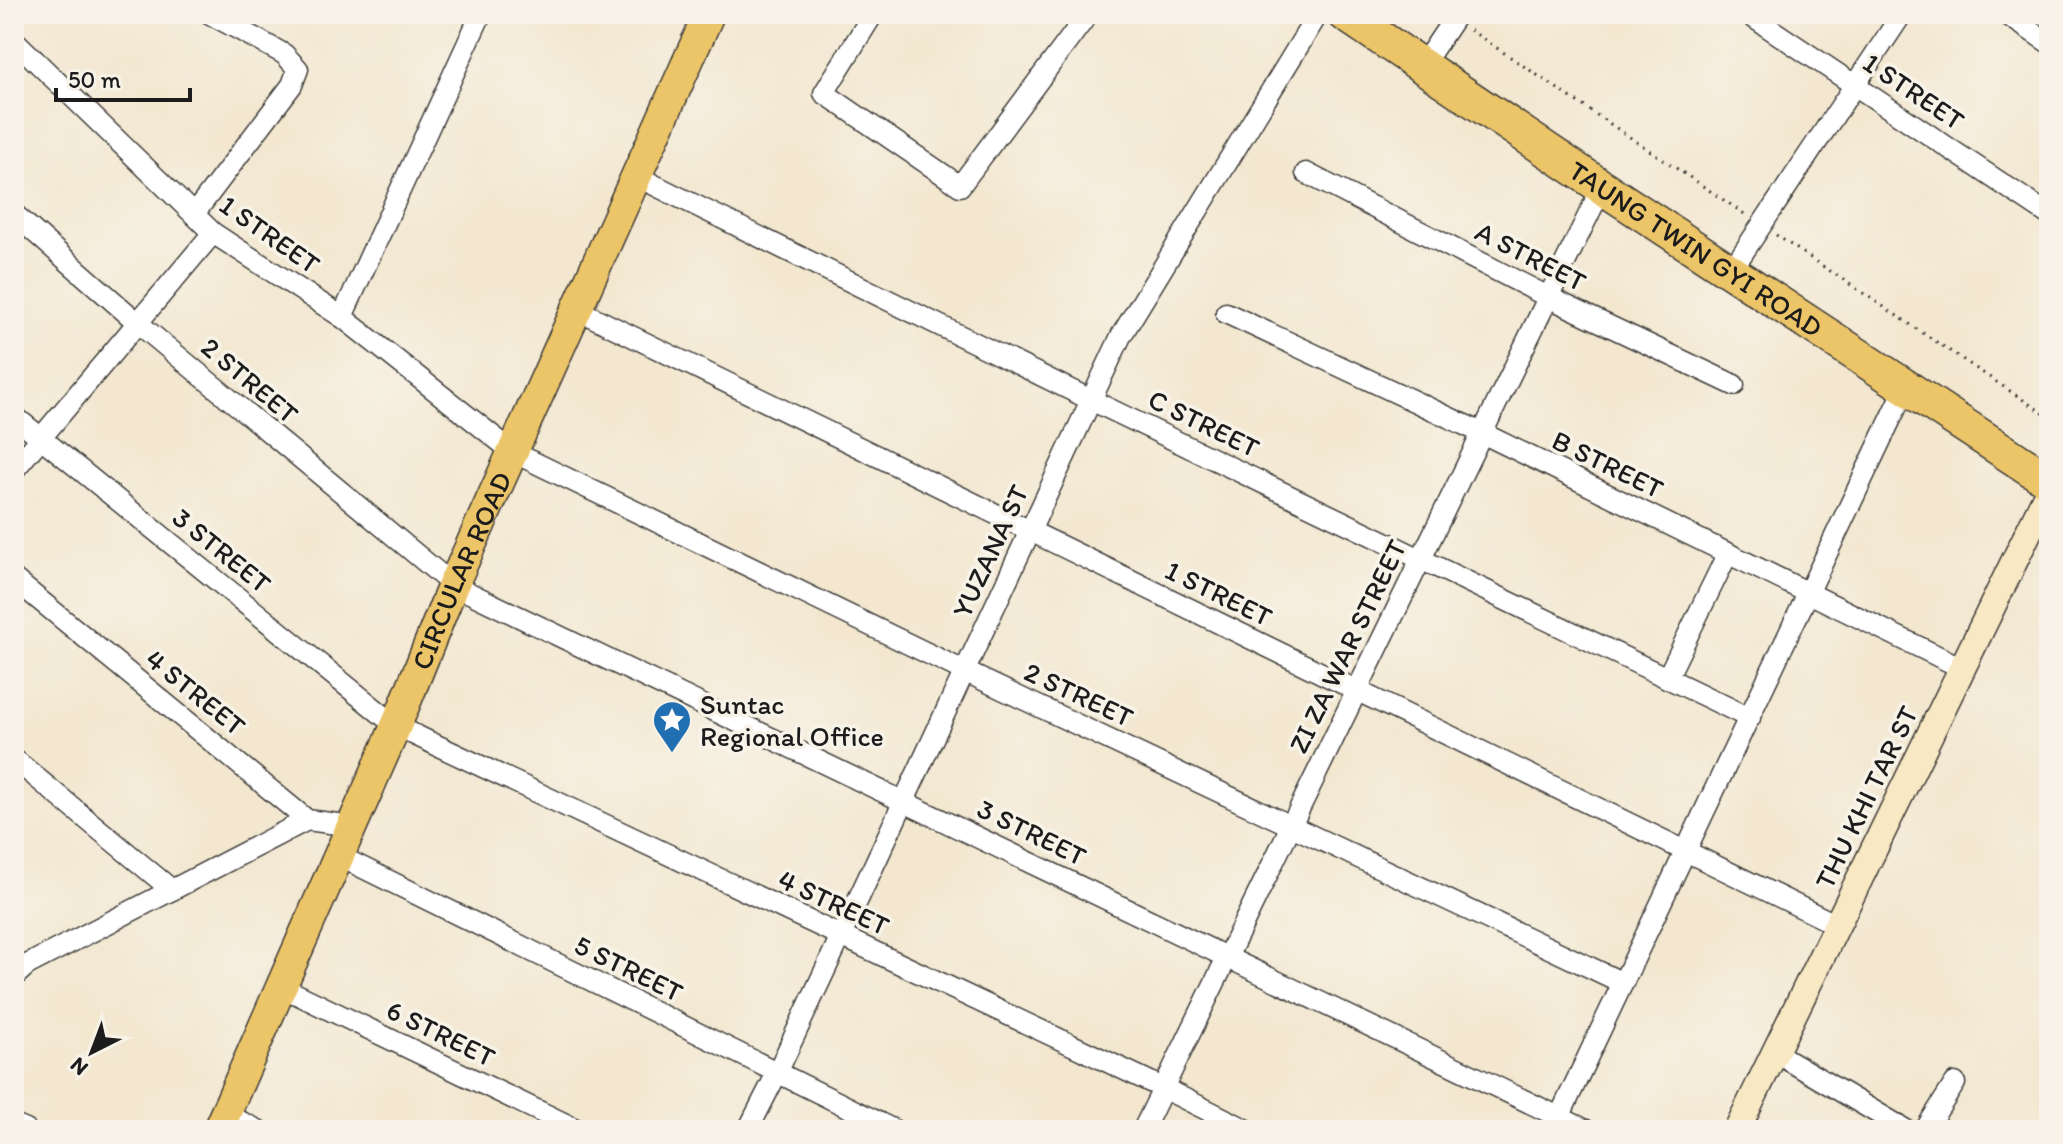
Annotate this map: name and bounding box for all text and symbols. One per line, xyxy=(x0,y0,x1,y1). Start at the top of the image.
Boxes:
street label: 1 STREET xyxy=(1857,45,1971,137)
scale bar xyxy=(56,52,190,102)
text: 50 m xyxy=(68,65,121,94)
street label: TAUNG TWIN GYI ROAD xyxy=(1563,153,1829,344)
street label: 1 STREET xyxy=(213,187,327,281)
street label: A STREET xyxy=(1470,214,1592,298)
street label: 2 STREET xyxy=(194,330,306,431)
street label: C STREET xyxy=(1143,382,1265,465)
street label: B STREET xyxy=(1547,423,1669,506)
street label: CIRCULAR ROAD xyxy=(404,466,519,675)
street label: YUZANA ST xyxy=(944,479,1036,623)
street label: 3 STREET xyxy=(166,500,278,600)
street label: ZI ZA WAR STREET xyxy=(1281,534,1413,758)
street label: 1 STREET xyxy=(1160,553,1278,634)
street label: 4 STREET xyxy=(139,641,253,743)
street label: 2 STREET xyxy=(1019,654,1139,734)
place label: Suntac Regional Office xyxy=(700,687,884,753)
place icon: Suntac Regional Office xyxy=(651,699,693,754)
street label: THU KHI TAR ST xyxy=(1807,700,1925,894)
street label: 3 STREET xyxy=(972,791,1092,873)
street label: 4 STREET xyxy=(773,862,895,943)
street label: 5 STREET xyxy=(569,927,689,1009)
street label: 6 STREET xyxy=(381,992,501,1074)
north arrow xyxy=(52,1012,132,1092)
text: N xyxy=(64,1051,94,1081)

